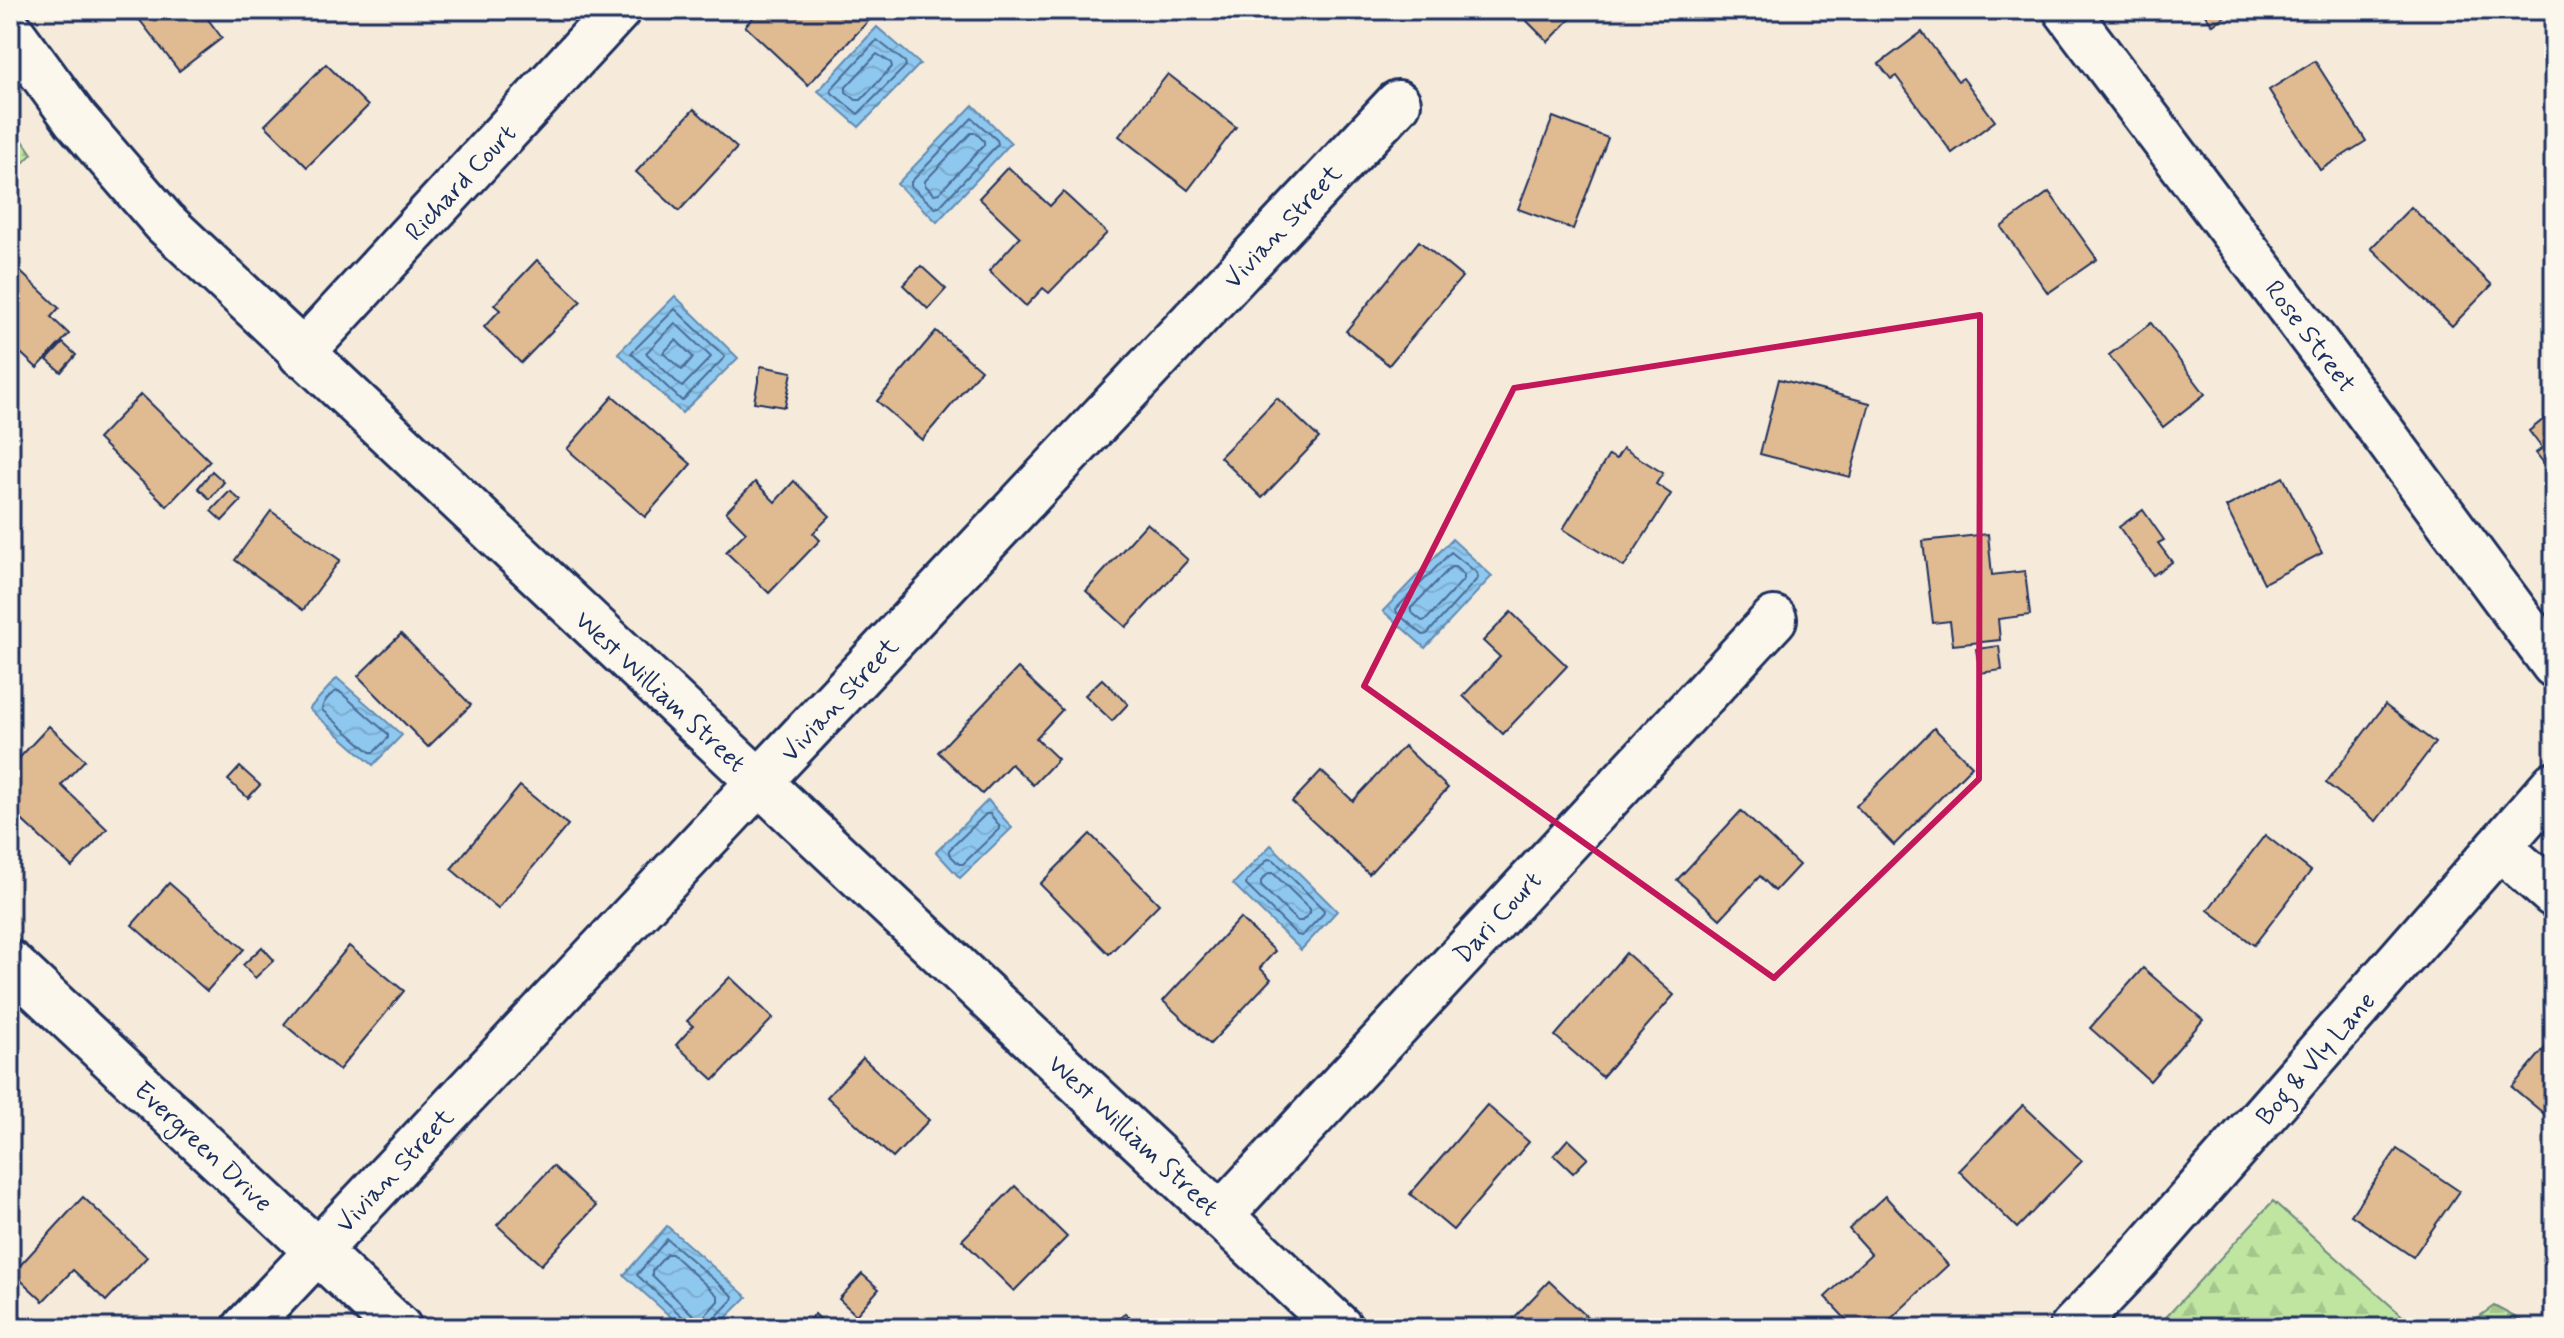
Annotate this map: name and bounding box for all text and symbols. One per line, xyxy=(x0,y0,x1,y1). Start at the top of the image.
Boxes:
street label: Richard Court xyxy=(399,118,524,249)
street label: Vivian Street xyxy=(1217,158,1350,297)
street label: Rose Street xyxy=(2256,274,2363,400)
street label: West William Street xyxy=(567,604,753,781)
street label: Vivian Street xyxy=(774,631,907,770)
street label: Dari Court xyxy=(1447,865,1550,972)
street label: Bog & Vly Lane xyxy=(2249,985,2386,1135)
street label: West William Street xyxy=(1040,1048,1226,1225)
street label: Evergreen Drive xyxy=(125,1074,279,1222)
street label: Vivian Street xyxy=(329,1102,462,1241)

